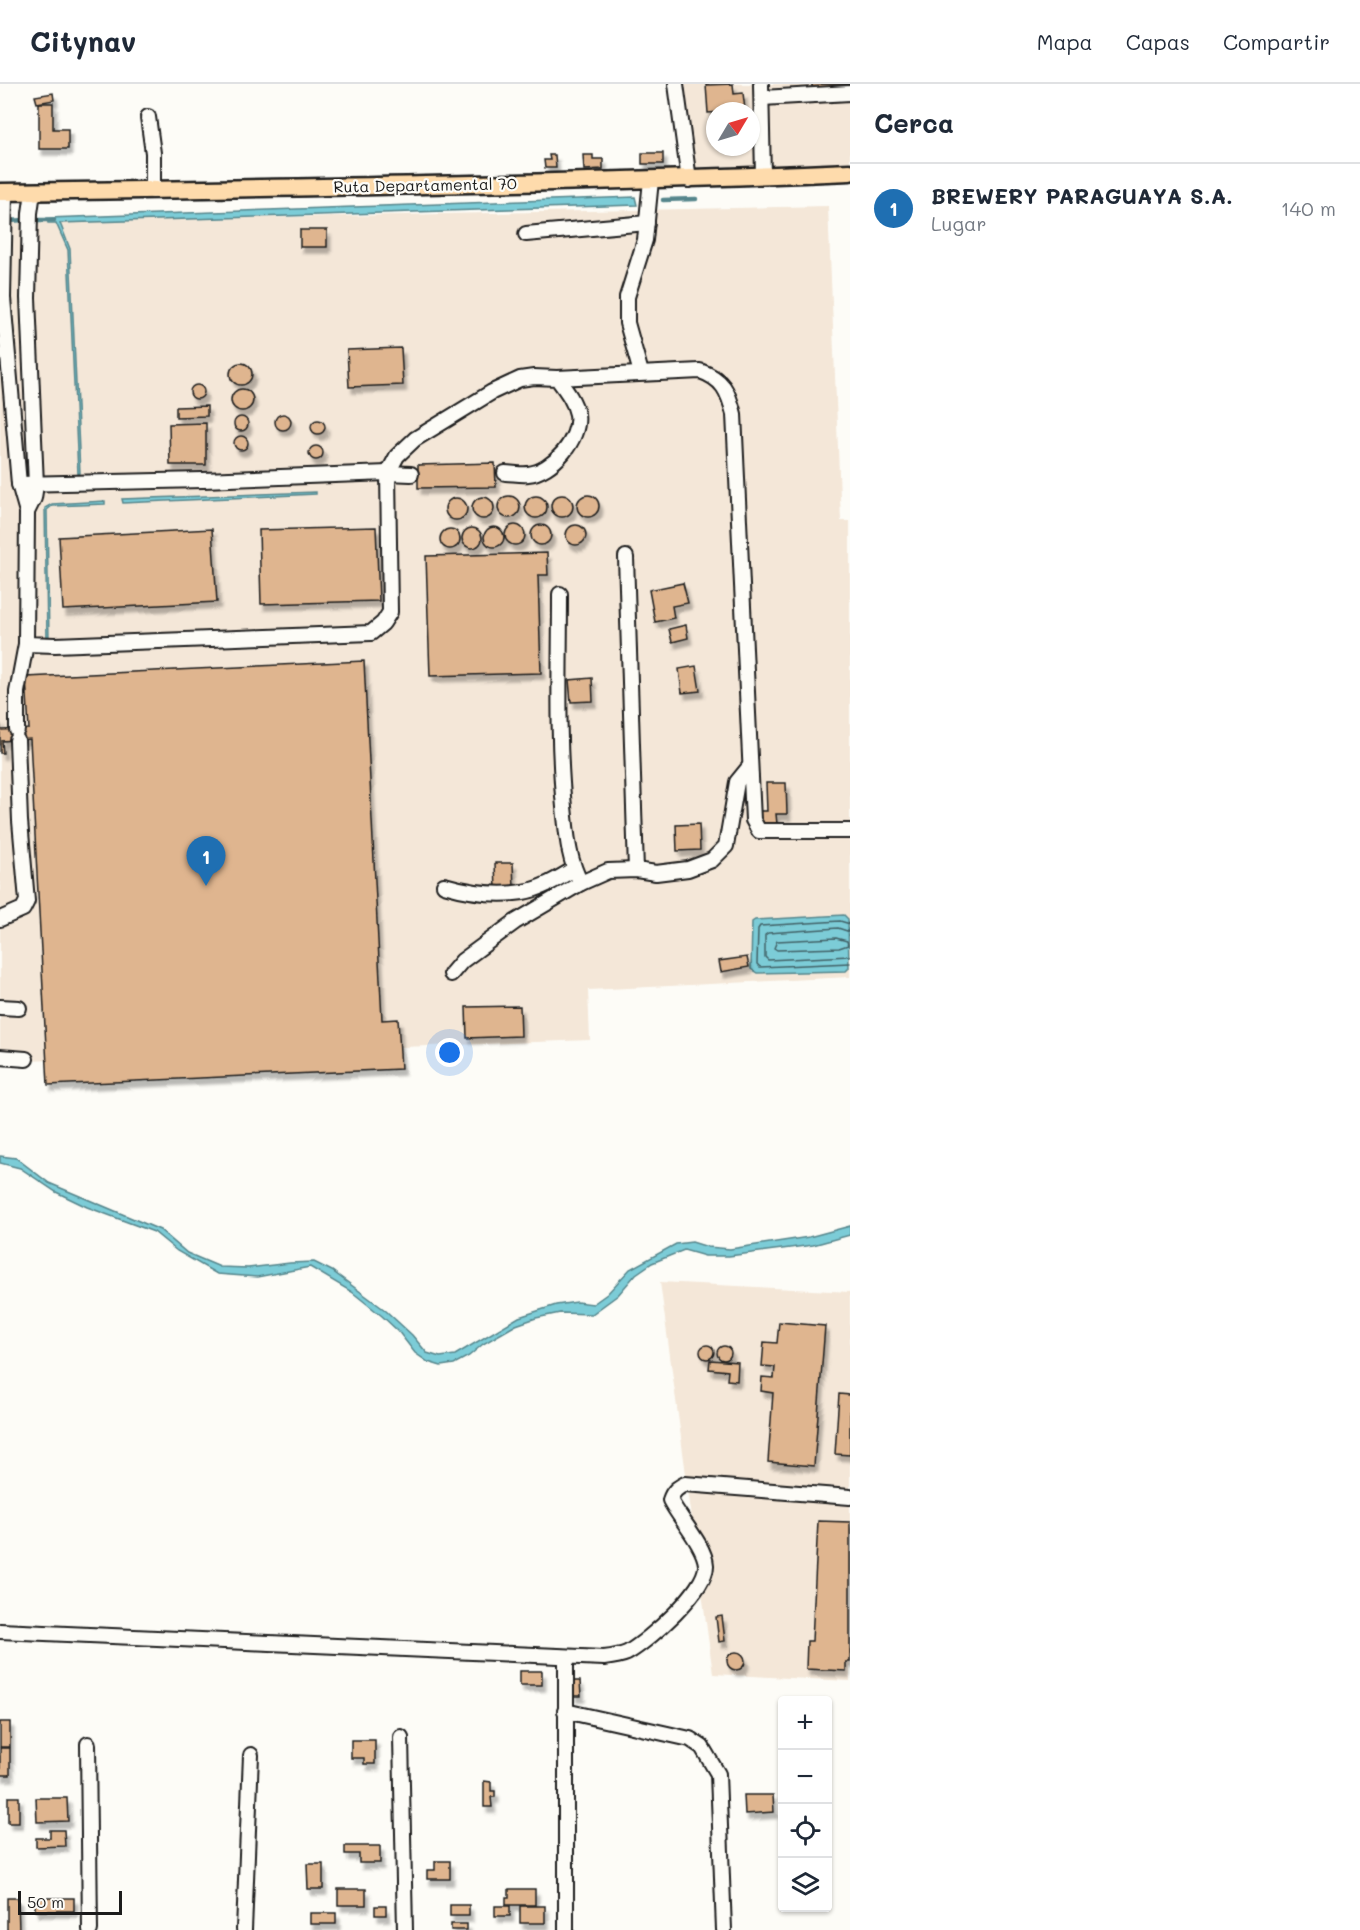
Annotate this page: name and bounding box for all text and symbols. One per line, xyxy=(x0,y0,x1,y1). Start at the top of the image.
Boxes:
text: Citynav xyxy=(30,23,136,59)
text: Mapa xyxy=(1037,28,1093,55)
text: Capas xyxy=(1126,28,1190,55)
text: Compartir xyxy=(1223,28,1330,55)
north arrow xyxy=(706,102,760,156)
text: Cerca xyxy=(874,106,954,140)
street label: Ruta Departamental 70 xyxy=(333,172,517,197)
text: BREWERY PARAGUAYA S.A. xyxy=(931,181,1233,210)
text: 1 xyxy=(889,195,898,221)
text: 140 m xyxy=(1281,195,1336,221)
text: Lugar xyxy=(931,210,987,236)
pin: 1 xyxy=(186,836,226,886)
your location xyxy=(435,1038,464,1067)
map controls xyxy=(778,1696,832,1912)
button: + xyxy=(778,1696,832,1750)
button: − xyxy=(778,1750,832,1804)
button: locate xyxy=(778,1804,832,1858)
button: layers xyxy=(778,1858,832,1912)
scale bar xyxy=(18,1888,122,1916)
text: 50 m xyxy=(27,1891,64,1912)

